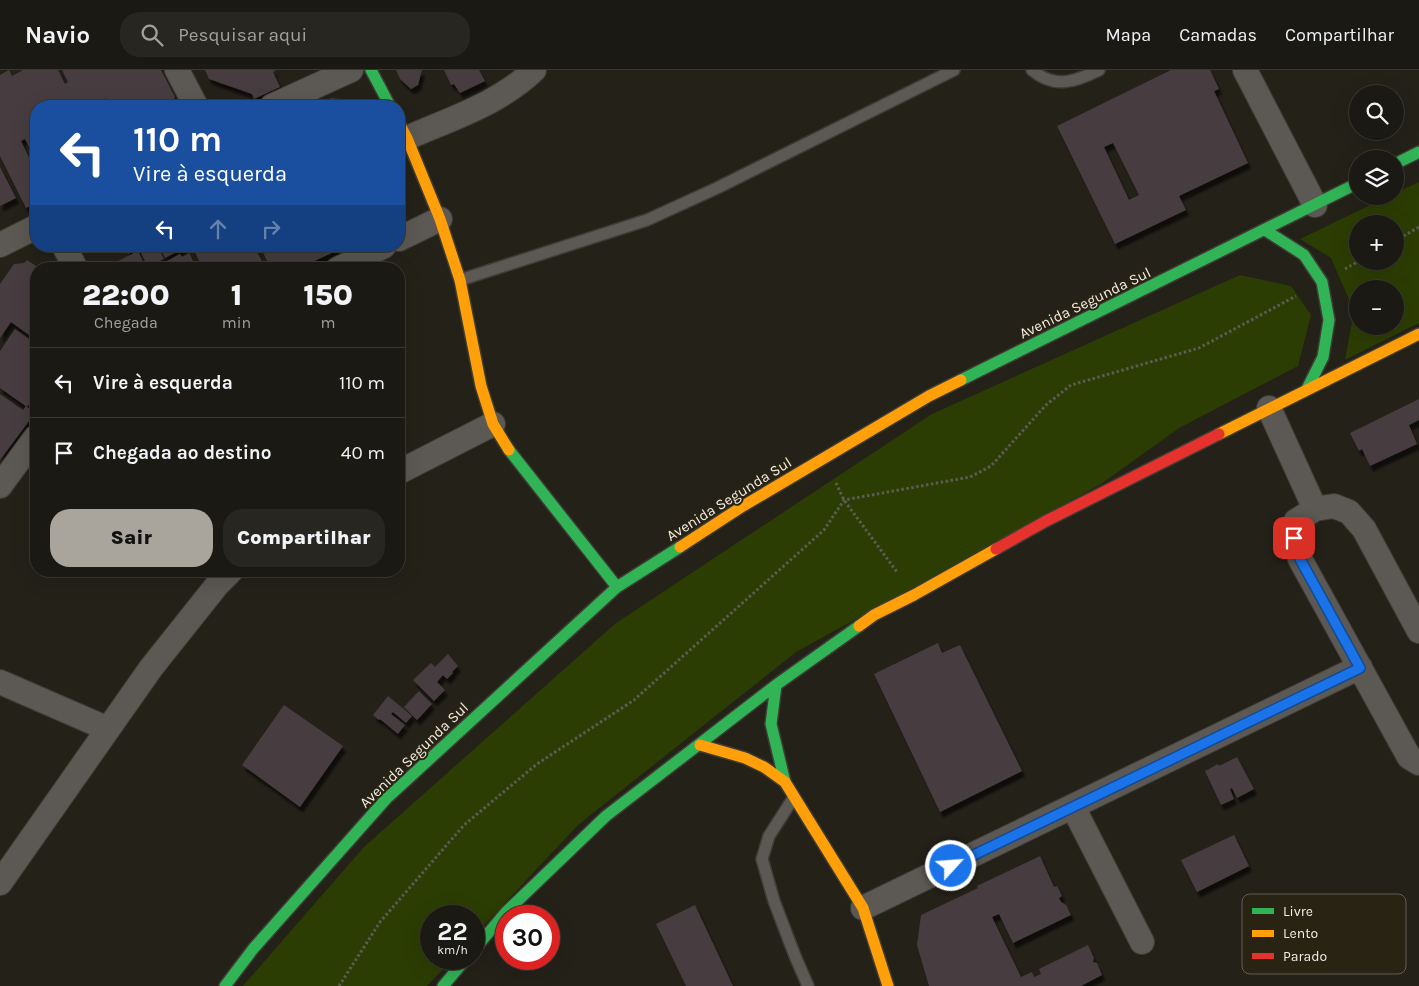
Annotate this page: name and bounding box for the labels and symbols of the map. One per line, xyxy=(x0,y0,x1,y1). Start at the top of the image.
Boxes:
street label: Avenida Segunda Sul xyxy=(1016,263,1154,343)
street label: Avenida Segunda Sul xyxy=(663,453,795,545)
pin xyxy=(1273,517,1315,559)
street label: Avenida Segunda Sul xyxy=(356,698,472,812)
position arrow xyxy=(924,839,976,891)
legend xyxy=(1242,894,1406,974)
text: Livre xyxy=(1283,903,1313,920)
speed limit sign: 30 xyxy=(495,905,560,970)
text: Lento xyxy=(1283,925,1318,942)
text: Parado xyxy=(1283,948,1327,965)

